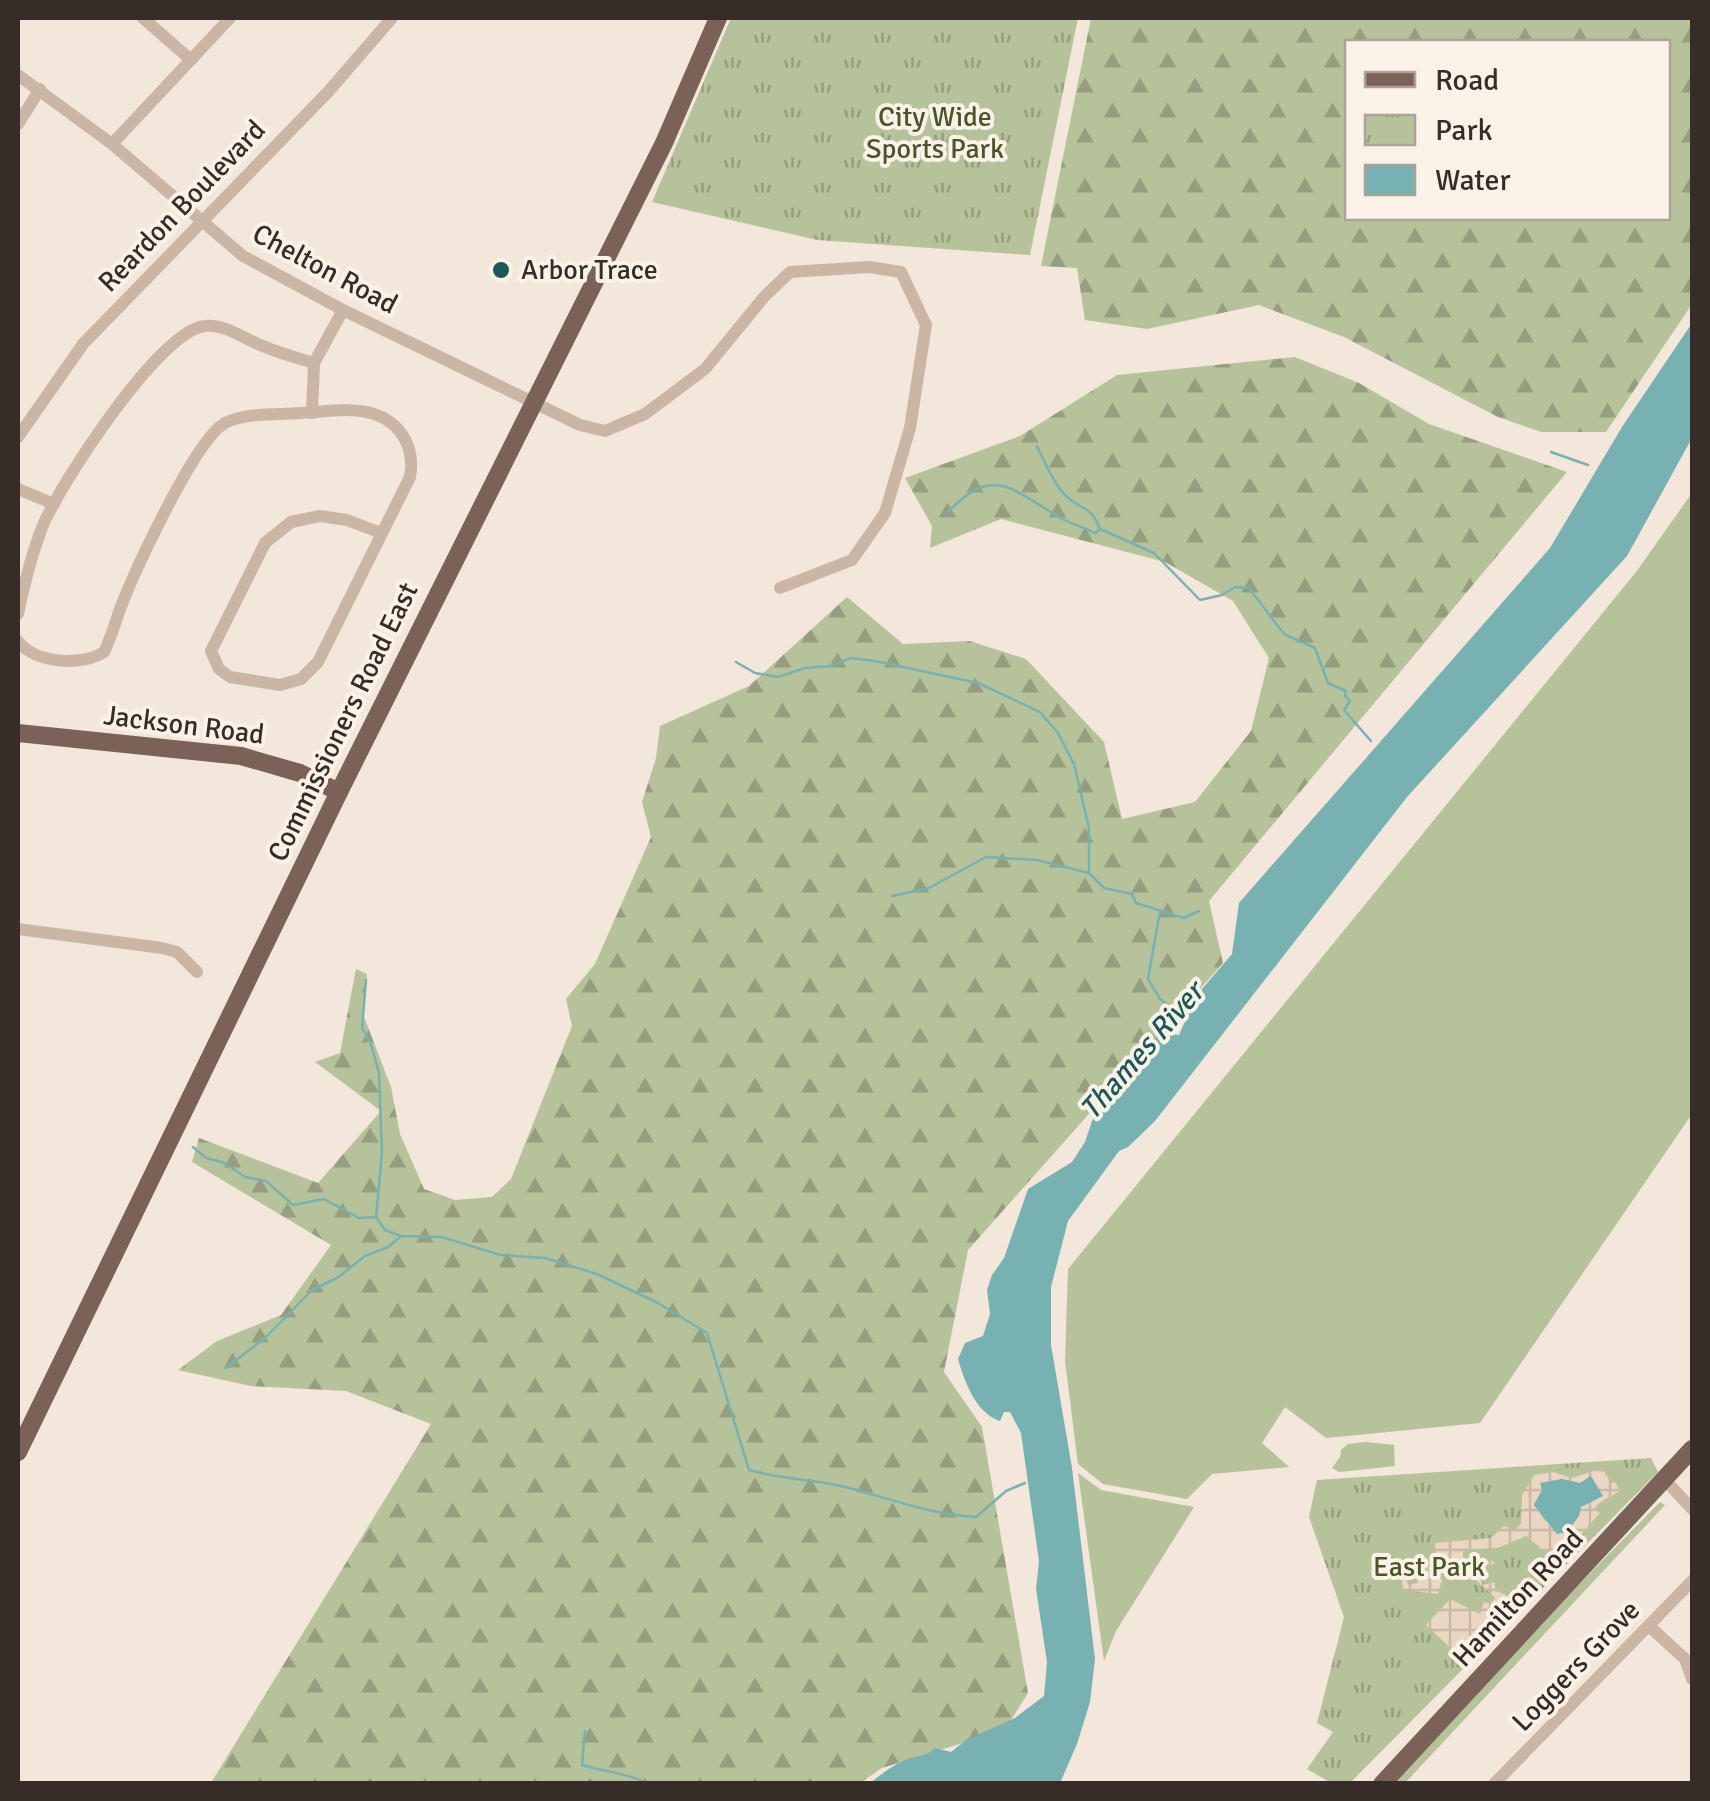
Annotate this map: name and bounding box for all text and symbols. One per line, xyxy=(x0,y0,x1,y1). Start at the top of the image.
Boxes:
legend xyxy=(1345,40,1670,220)
text: Road xyxy=(1435,62,1499,99)
park label: City Wide Sports Park xyxy=(866,100,1004,166)
text: Park xyxy=(1435,112,1493,149)
street label: Reardon Boulevard xyxy=(91,113,273,299)
text: Water xyxy=(1435,162,1511,199)
street label: Chelton Road xyxy=(247,217,403,321)
place label: Arbor Trace xyxy=(521,253,658,287)
marker: Arbor Trace xyxy=(490,259,512,281)
street label: Commissioners Road East xyxy=(261,577,425,867)
street label: Jackson Road xyxy=(102,698,266,752)
water label: Thames River xyxy=(1072,972,1214,1127)
street label: Hamilton Road xyxy=(1445,1522,1591,1674)
park label: East Park xyxy=(1373,1550,1485,1584)
street label: Loggers Grove xyxy=(1505,1593,1647,1739)

